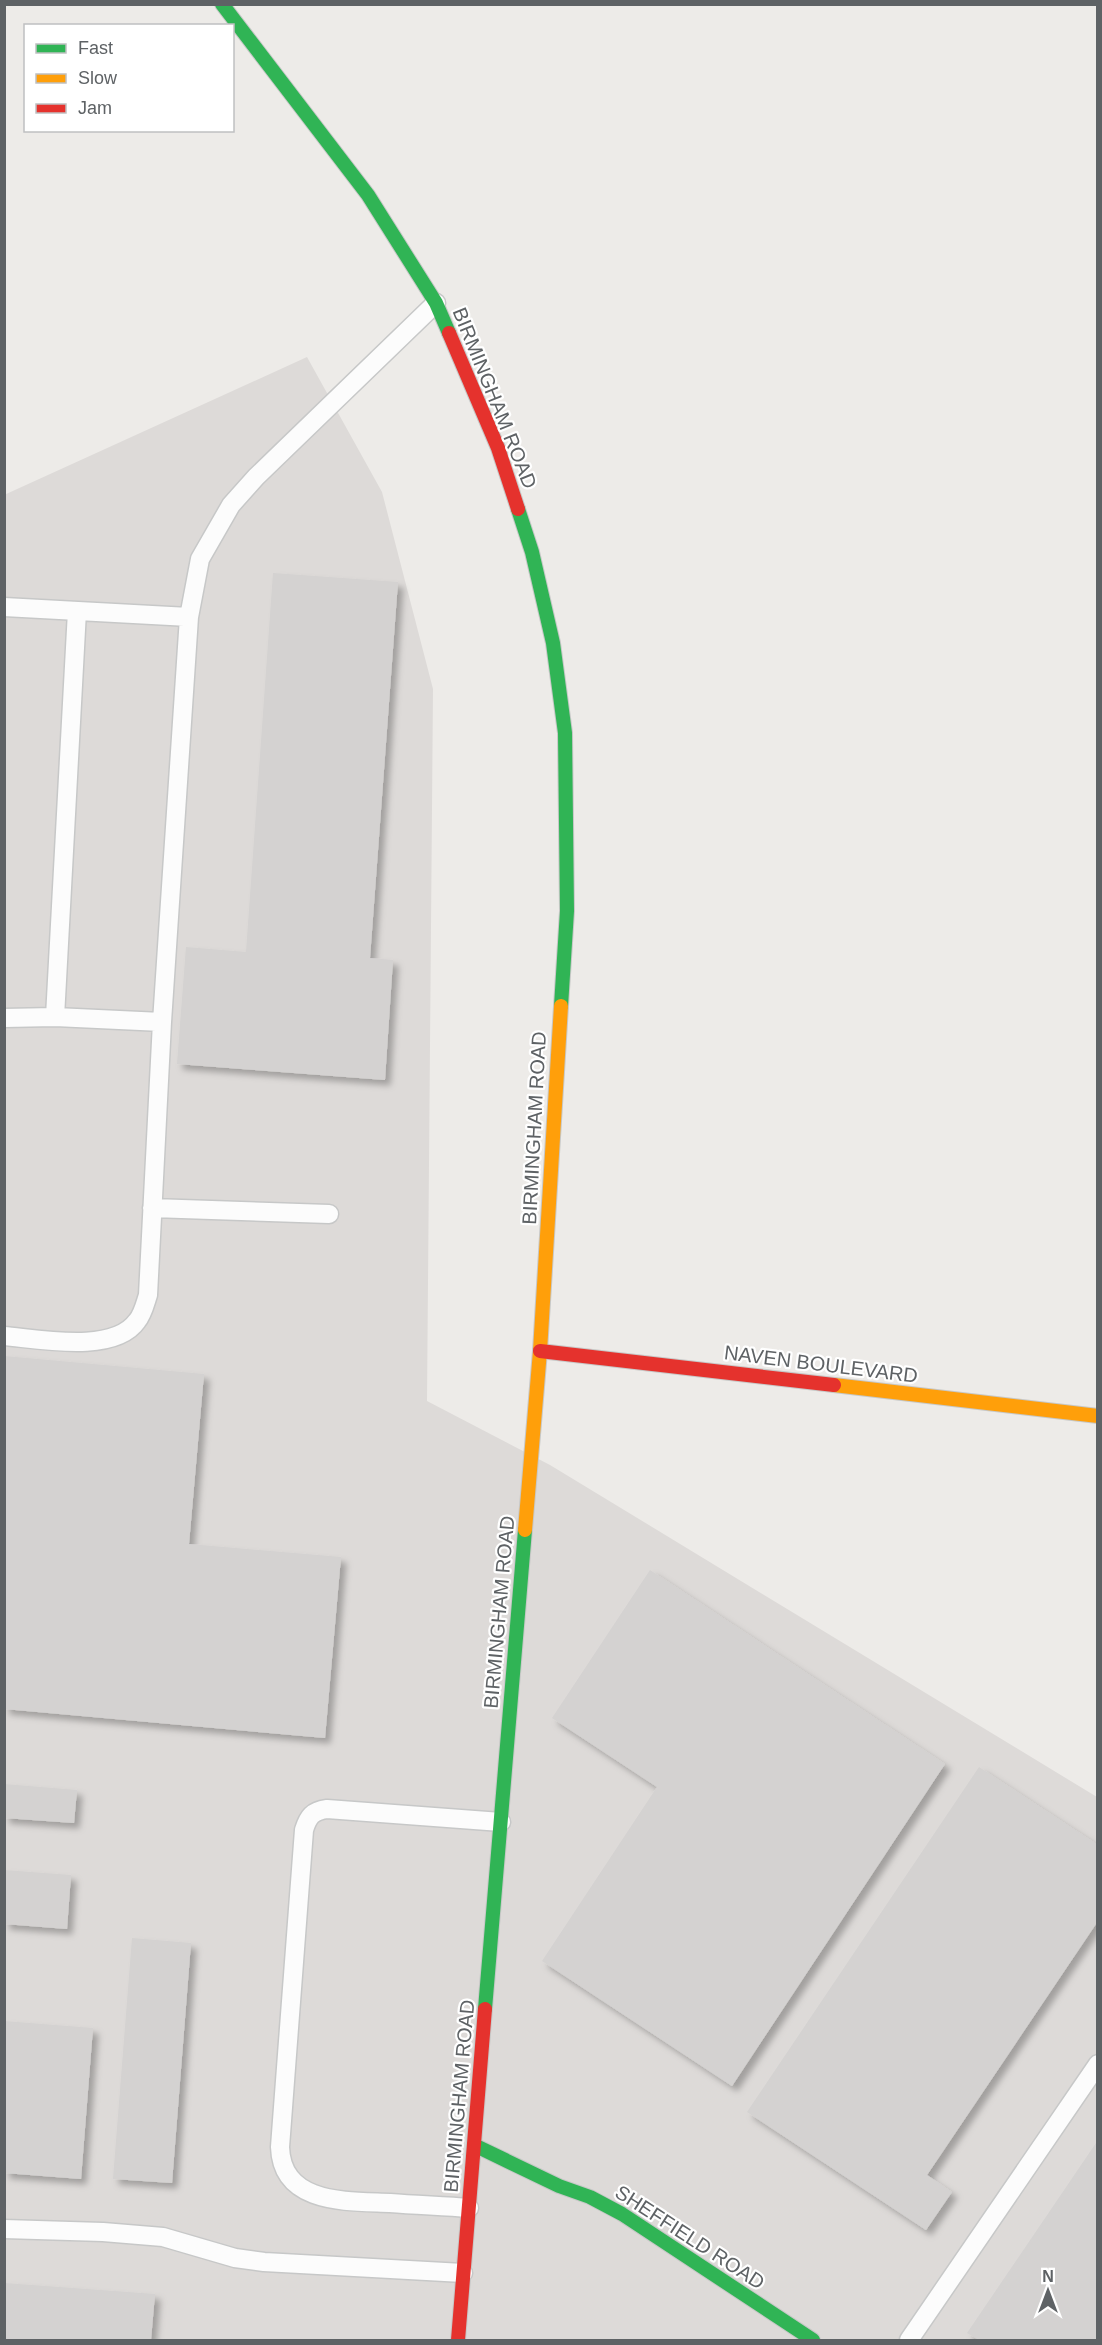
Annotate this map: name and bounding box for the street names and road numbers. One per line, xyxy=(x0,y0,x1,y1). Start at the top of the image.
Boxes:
street label: BIRMINGHAM ROAD xyxy=(449,304,541,492)
street label: BIRMINGHAM ROAD xyxy=(518,1031,550,1225)
street label: NAVEN BOULEVARD xyxy=(723,1341,919,1387)
street label: BIRMINGHAM ROAD xyxy=(480,1515,518,1709)
street label: BIRMINGHAM ROAD xyxy=(440,1999,478,2193)
street label: SHEFFIELD ROAD xyxy=(611,2181,769,2293)

